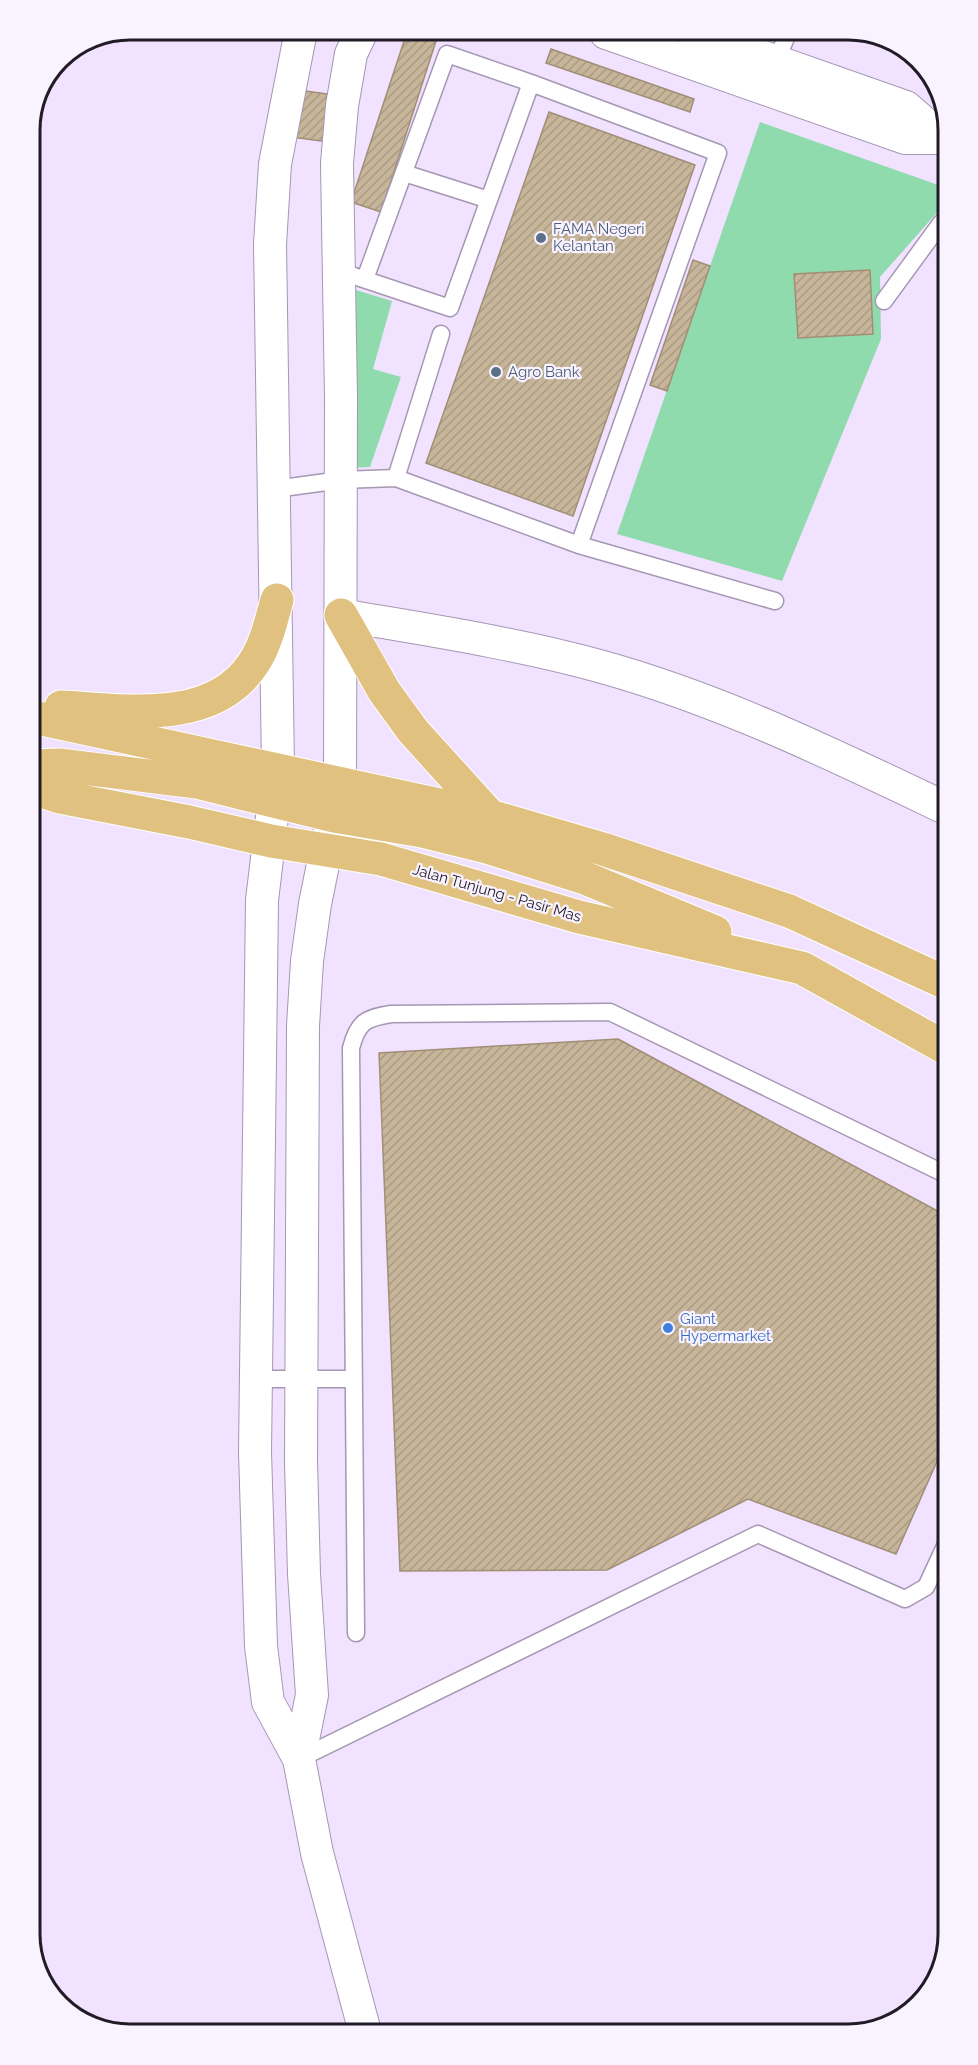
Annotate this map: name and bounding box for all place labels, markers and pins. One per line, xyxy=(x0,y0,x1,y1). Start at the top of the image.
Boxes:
place label: FAMA Negeri Kelantan xyxy=(553,220,645,255)
marker: FAMA Negeri Kelantan xyxy=(534,231,548,245)
place label: Agro Bank xyxy=(508,363,580,381)
marker: Agro Bank xyxy=(489,365,503,379)
place label: Giant Hypermarket xyxy=(680,1310,771,1345)
marker: Giant Hypermarket xyxy=(661,1321,675,1335)

